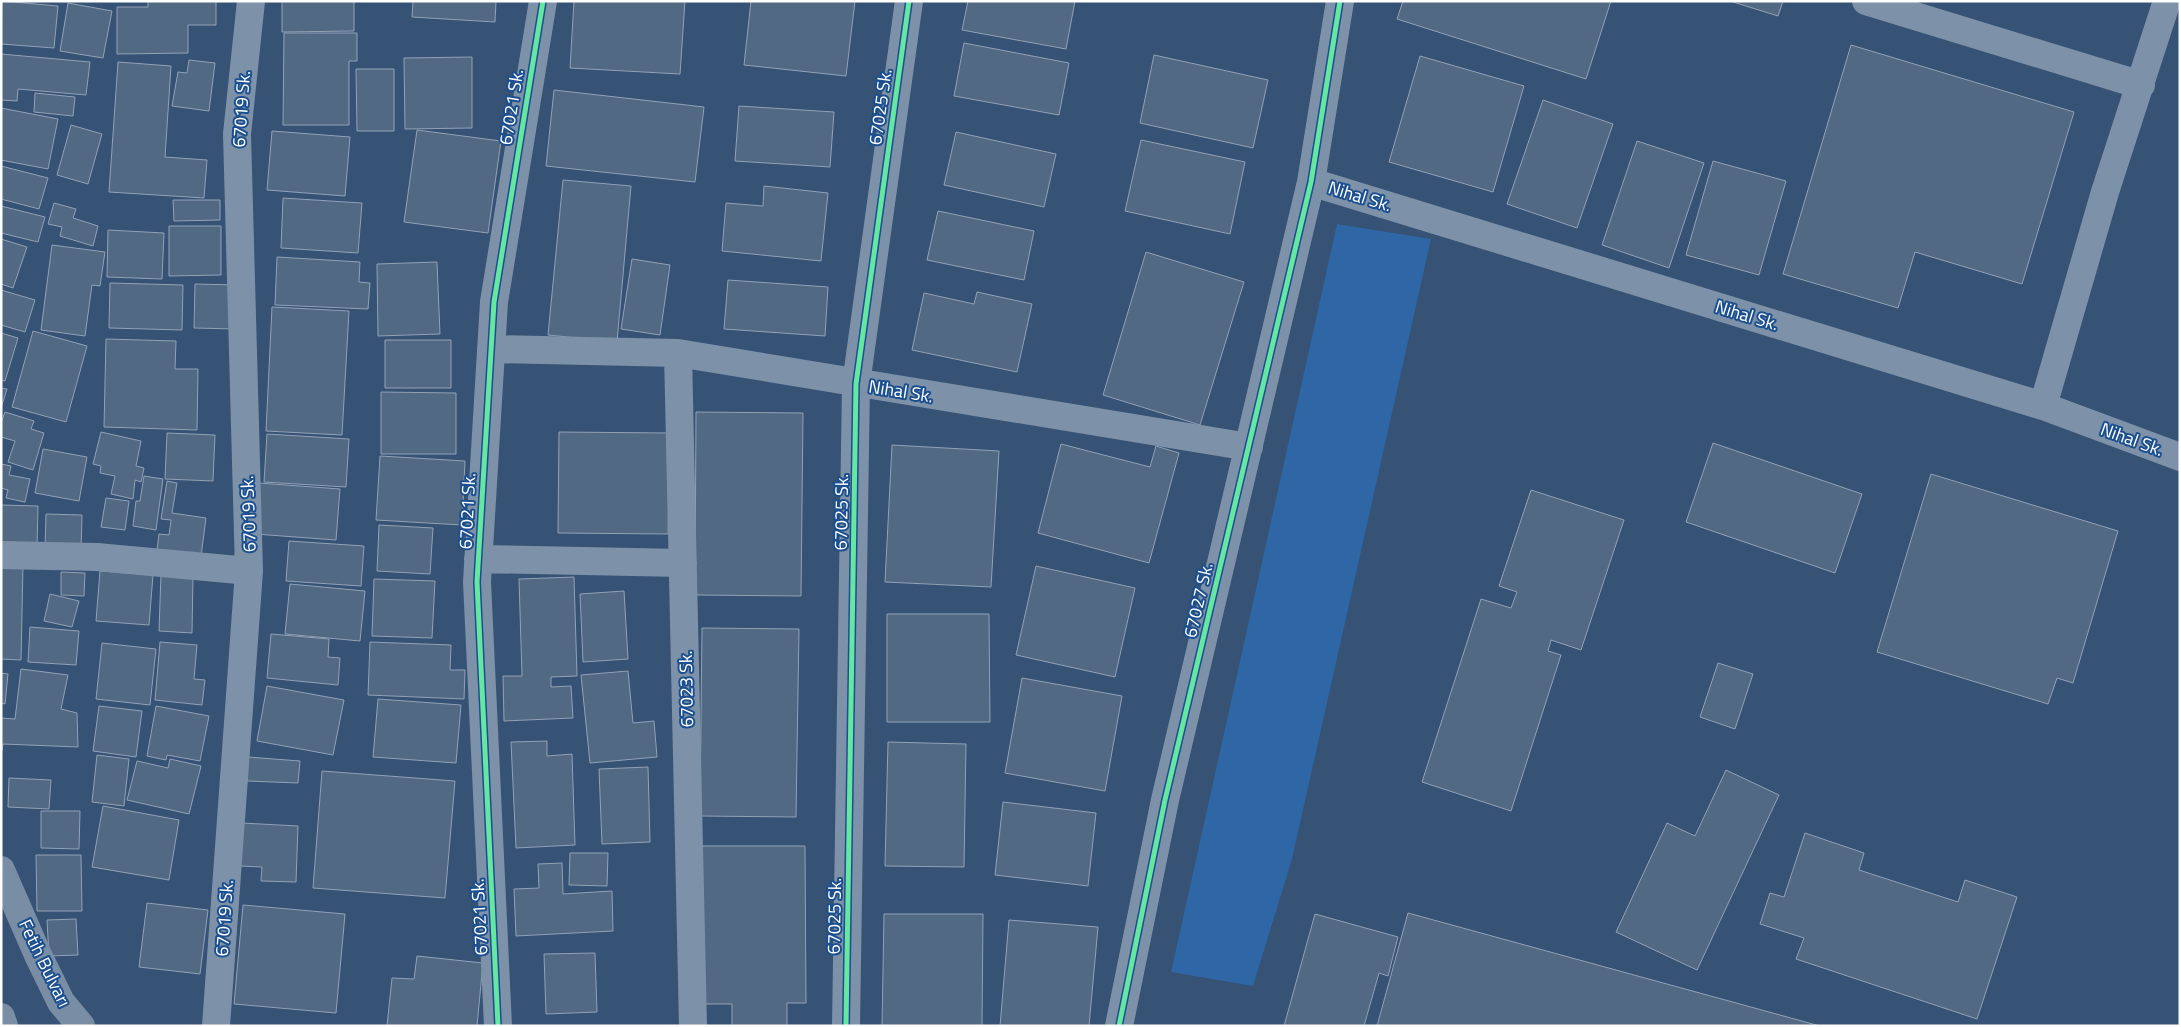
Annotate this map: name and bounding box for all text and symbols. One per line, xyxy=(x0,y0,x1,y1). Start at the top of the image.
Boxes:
street label: 67021 Sk. xyxy=(492,67,530,147)
street label: 67025 Sk. xyxy=(861,67,899,147)
street label: 67019 Sk. xyxy=(225,70,257,148)
street label: Nihal Sk. xyxy=(1325,174,1395,218)
street label: Nihal Sk. xyxy=(1712,293,1782,337)
street label: Nihal Sk. xyxy=(867,373,935,409)
street label: Nihal Sk. xyxy=(2097,415,2167,463)
street label: 67021 Sk. xyxy=(452,472,482,550)
street label: 67025 Sk. xyxy=(827,473,855,551)
street label: 67019 Sk. xyxy=(233,475,263,553)
street label: 67027 Sk. xyxy=(1176,560,1220,640)
street label: 67023 Sk. xyxy=(672,650,700,728)
street label: 67025 Sk. xyxy=(820,877,848,955)
street label: 67021 Sk. xyxy=(464,878,494,956)
street label: 67019 Sk. xyxy=(208,879,240,957)
street label: Fetih Bulvarı xyxy=(12,915,78,1011)

